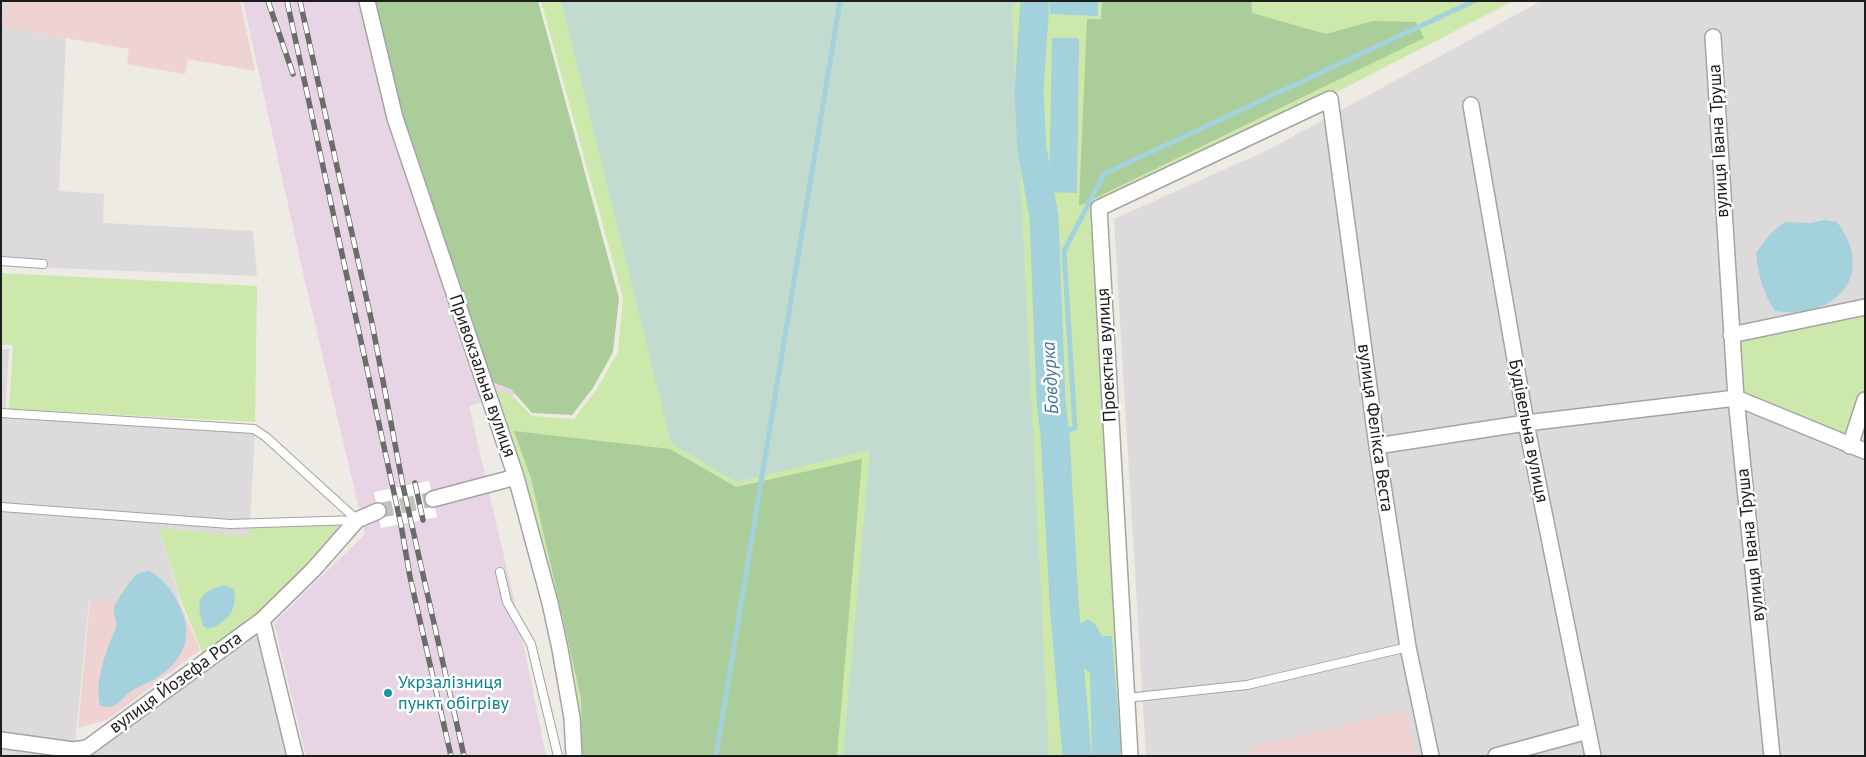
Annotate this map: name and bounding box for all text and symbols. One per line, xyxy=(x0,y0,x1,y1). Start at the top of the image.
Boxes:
street label: вулиця Івана Труша xyxy=(1704,64,1734,218)
street label: Проектна вулиця xyxy=(1093,288,1121,422)
street label: Привокзальна вулиця xyxy=(444,292,520,460)
water label: Бовдурка xyxy=(1038,341,1064,415)
street label: вулиця Фелікса Веста xyxy=(1353,343,1397,513)
street label: Будівельна вулиця xyxy=(1504,357,1552,505)
street label: вулиця Івана Труша xyxy=(1732,467,1770,623)
street label: вулиця Йозефа Рота xyxy=(105,628,247,738)
place label: Укрзалізниця пункт обігріву xyxy=(398,672,509,714)
marker: Укрзалізниця пункт обігріву xyxy=(382,687,394,699)

